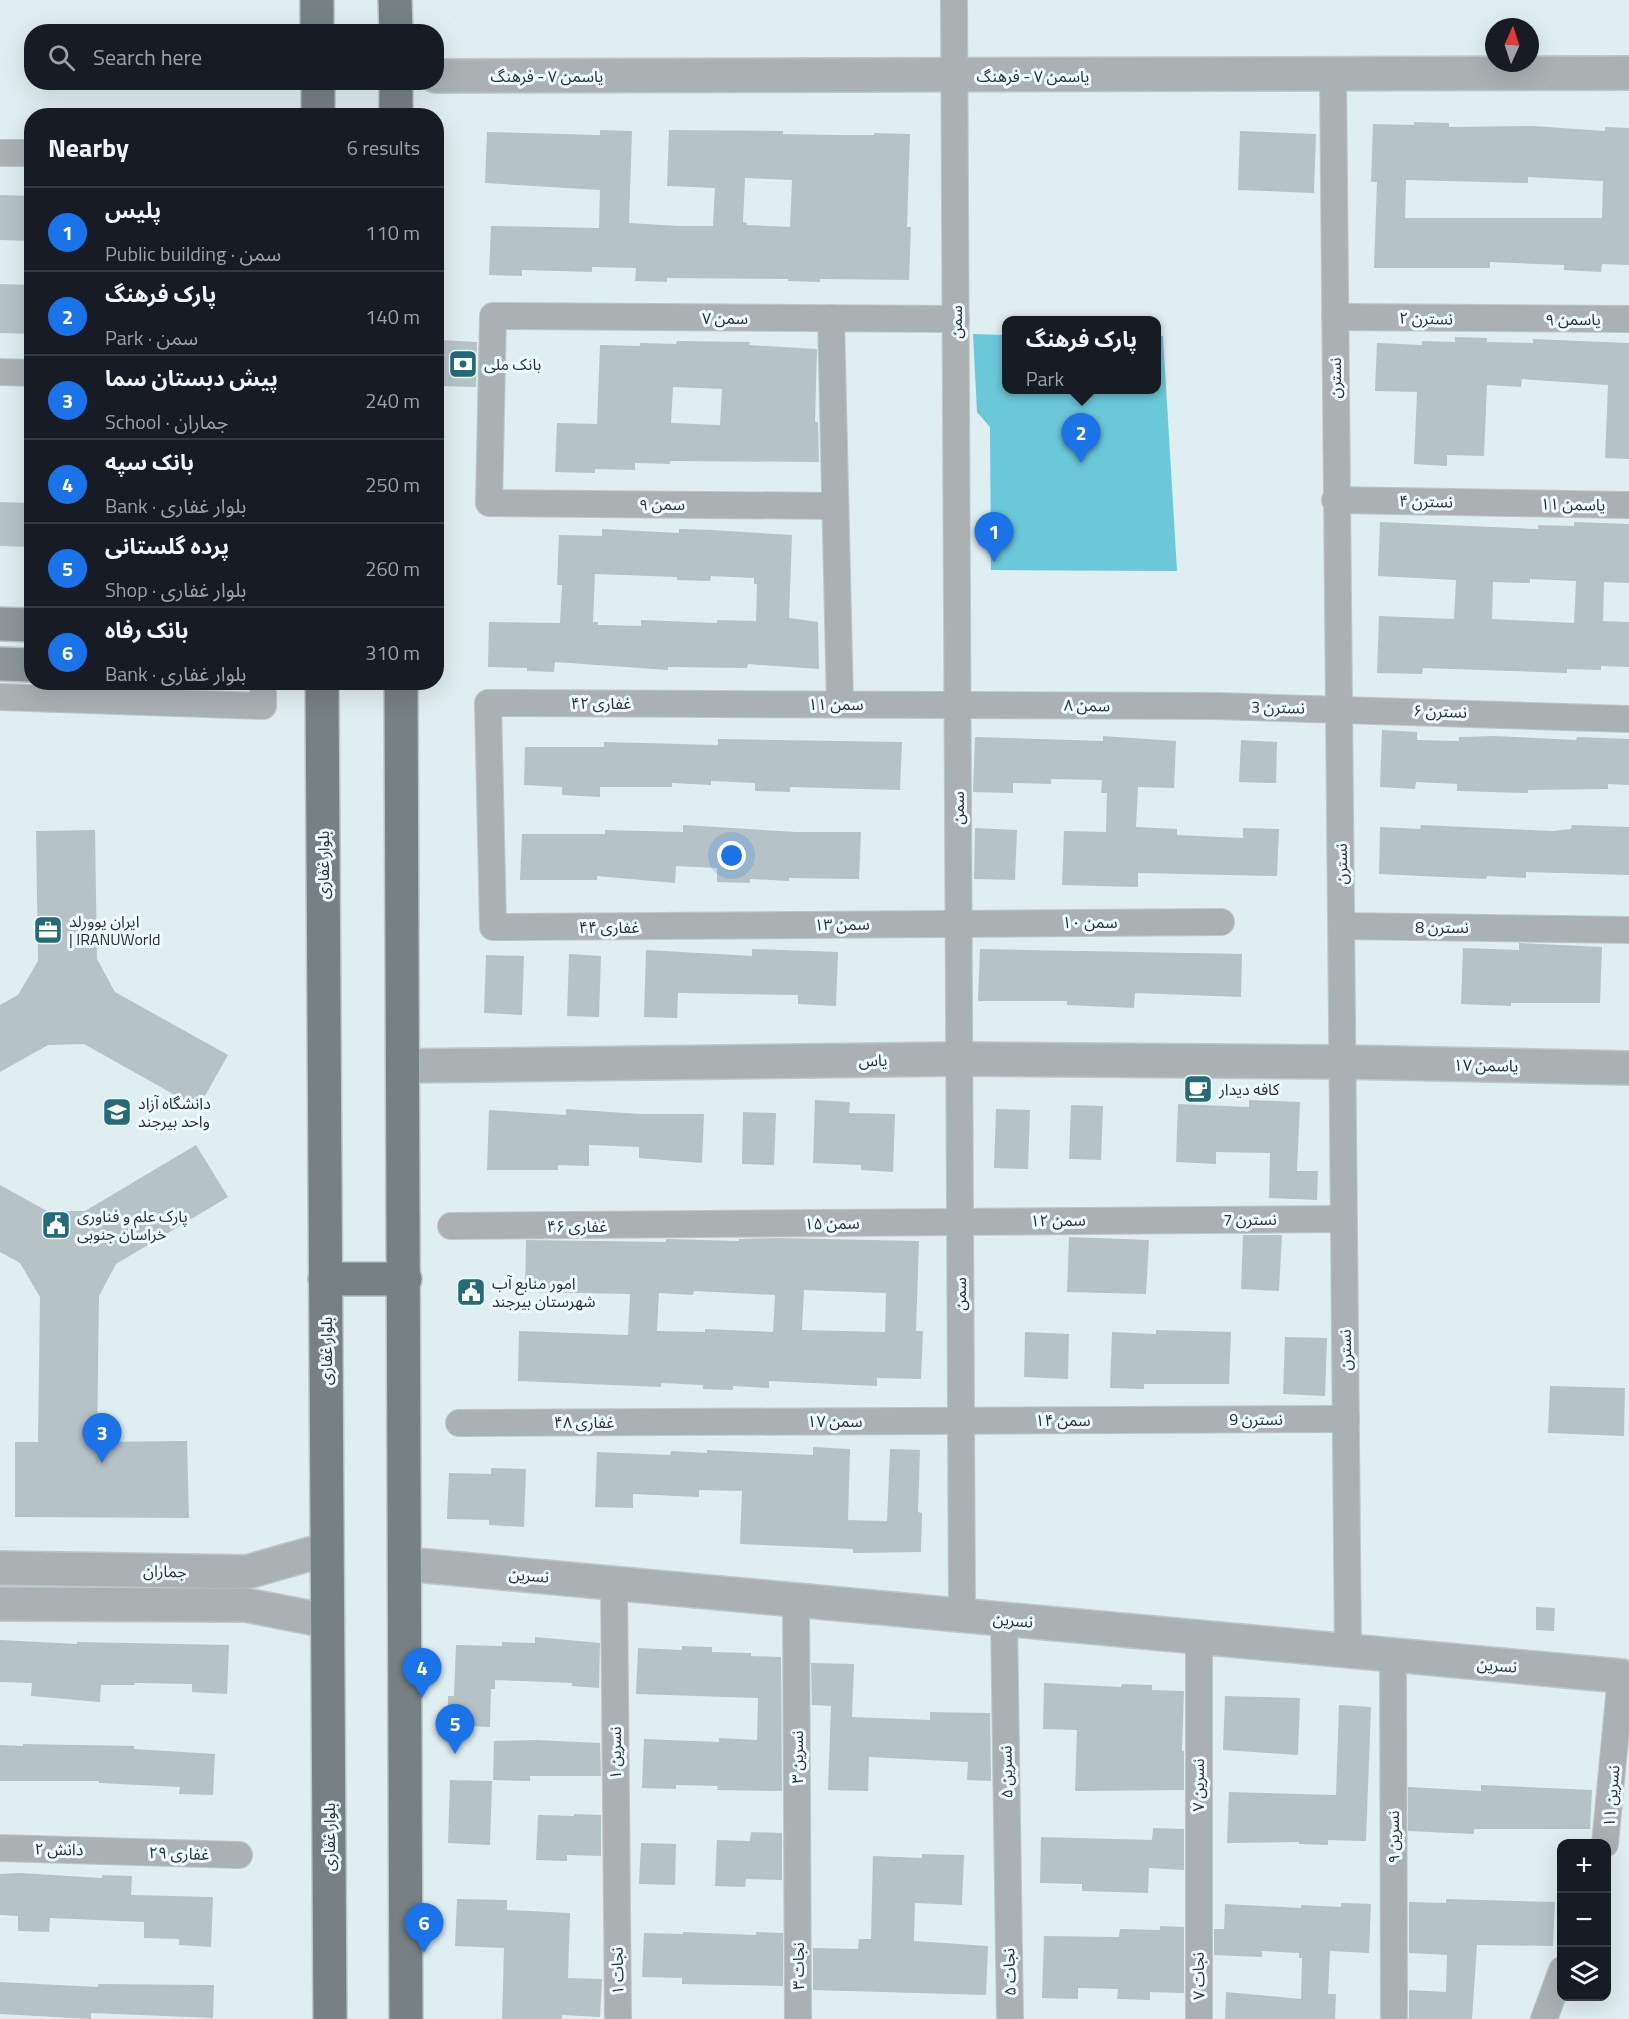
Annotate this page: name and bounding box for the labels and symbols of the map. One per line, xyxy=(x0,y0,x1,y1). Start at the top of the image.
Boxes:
north arrow xyxy=(1485,18,1539,72)
street label: یاسمن ۷ - فرهنگ xyxy=(491,64,603,88)
street label: یاسمن ۷ - فرهنگ xyxy=(977,64,1089,88)
street label: سمن xyxy=(944,305,968,339)
street label: سمن ۷ xyxy=(702,306,748,330)
street label: نسترن ۲ xyxy=(1399,306,1453,330)
street label: یاسمن ۹ xyxy=(1545,307,1601,331)
bank icon: بانک ملی xyxy=(447,348,479,380)
place label: بانک ملی xyxy=(484,352,541,376)
street label: نسترن xyxy=(1323,357,1347,399)
pin: 2 xyxy=(1062,414,1100,463)
street label: نسترن ۴ xyxy=(1399,489,1453,513)
street label: یاسمن ۱۱ xyxy=(1540,491,1606,517)
street label: سمن ۹ xyxy=(639,492,685,516)
pin: 1 xyxy=(974,512,1014,562)
street label: غفاری ۴۲ xyxy=(571,691,631,715)
street label: سمن ۱۱ xyxy=(808,692,864,716)
street label: سمن ۸ xyxy=(1064,693,1110,717)
street label: نسترن 3 xyxy=(1251,695,1305,719)
street label: نسترن ۶ xyxy=(1413,698,1467,724)
street label: سمن xyxy=(946,791,970,825)
street label: بلوار غفاری xyxy=(311,831,335,899)
your location xyxy=(717,841,746,870)
street label: نسترن xyxy=(1329,843,1353,885)
place label: ایران یوورلد | IRANUWorld xyxy=(69,909,161,951)
street label: سمن ۱۰ xyxy=(1062,910,1118,934)
street label: سمن ۱۳ xyxy=(814,912,870,936)
office icon: ایران یوورلد | IRANUWorld xyxy=(32,914,64,946)
street label: غفاری ۴۴ xyxy=(579,915,639,939)
street label: نسترن 8 xyxy=(1415,915,1469,939)
street label: یاس xyxy=(858,1048,888,1072)
street label: یاسمن ۱۷ xyxy=(1453,1052,1519,1078)
cafe icon: کافه دیدار xyxy=(1182,1073,1214,1105)
place label: کافه دیدار xyxy=(1218,1077,1280,1101)
place label: دانشگاه آزاد واحد بیرجند xyxy=(138,1091,211,1133)
school or university icon: دانشگاه آزاد واحد بیرجند xyxy=(101,1096,133,1128)
place label: پارک علم و فناوری خراسان جنوبی xyxy=(77,1204,188,1246)
street label: نسترن 7 xyxy=(1223,1207,1277,1231)
street label: سمن ۱۲ xyxy=(1030,1208,1086,1232)
public building icon: پارک علم و فناوری خراسان جنوبی xyxy=(40,1209,72,1241)
street label: سمن ۱۵ xyxy=(804,1211,860,1235)
street label: غفاری ۴۶ xyxy=(547,1214,607,1238)
place label: امور منابع آب شهرستان بیرجند xyxy=(492,1271,596,1313)
public building icon: امور منابع آب شهرستان بیرجند xyxy=(455,1276,487,1308)
street label: سمن xyxy=(948,1277,972,1311)
street label: بلوار غفاری xyxy=(314,1317,338,1385)
street label: نسترن xyxy=(1333,1329,1357,1371)
street label: نسترن 9 xyxy=(1229,1407,1283,1431)
street label: سمن ۱۴ xyxy=(1035,1408,1091,1432)
street label: سمن ۱۷ xyxy=(807,1409,863,1433)
street label: غفاری ۴۸ xyxy=(554,1410,614,1434)
pin: 3 xyxy=(82,1414,122,1463)
street label: جماران xyxy=(143,1559,187,1583)
street label: نسرین xyxy=(508,1561,550,1589)
street label: نسرین xyxy=(992,1606,1034,1634)
pin: 4 xyxy=(402,1648,442,1698)
street label: نسرین xyxy=(1476,1651,1518,1679)
pin: 5 xyxy=(436,1704,474,1754)
street label: نسرین ۱ xyxy=(603,1727,627,1779)
street label: نسرین ۳ xyxy=(785,1731,809,1783)
street label: نسرین ۵ xyxy=(994,1745,1018,1799)
street label: نسرین ۷ xyxy=(1186,1759,1210,1811)
street label: نسرین ۱۱ xyxy=(1596,1764,1626,1828)
street label: بلوار غفاری xyxy=(317,1803,341,1871)
street label: نسرین ۹ xyxy=(1381,1811,1405,1863)
street label: دانش ۲ xyxy=(34,1837,84,1861)
street label: غفاری ۲۹ xyxy=(148,1840,210,1866)
pin: 6 xyxy=(404,1904,444,1953)
street label: نجات ۳ xyxy=(786,1942,810,1990)
street label: نجات ۱ xyxy=(605,1947,629,1995)
street label: نجات ۵ xyxy=(996,1948,1022,1996)
street label: نجات ۷ xyxy=(1186,1952,1210,2000)

